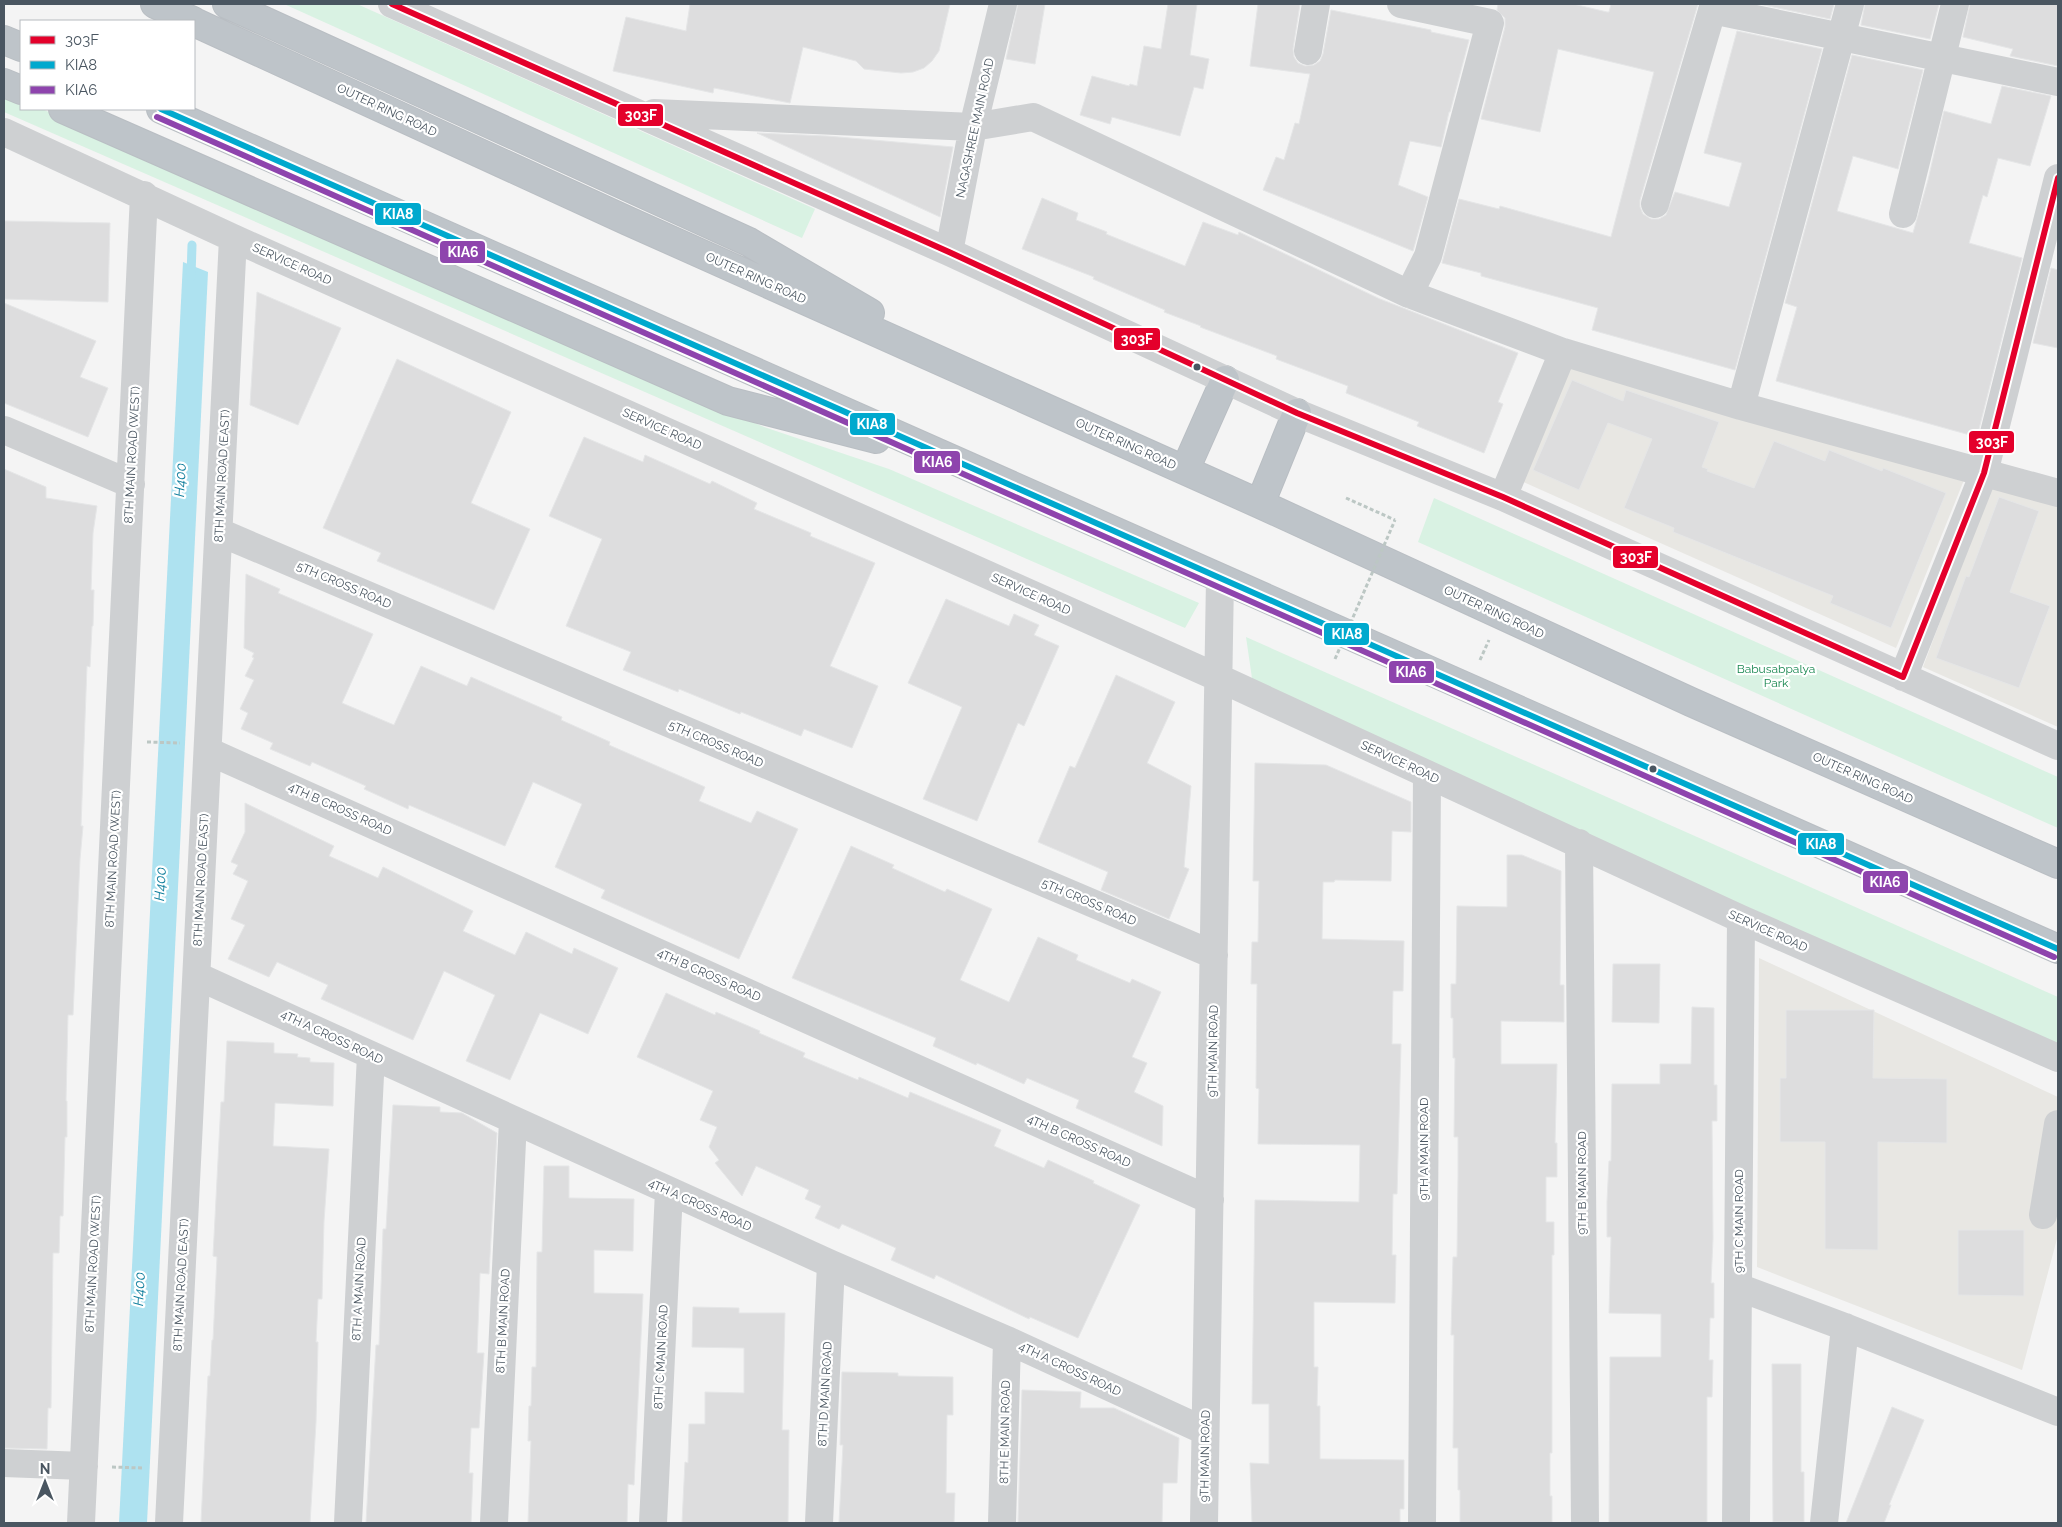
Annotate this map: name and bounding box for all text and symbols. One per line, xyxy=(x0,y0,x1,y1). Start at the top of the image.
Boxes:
legend xyxy=(20,20,195,110)
text: 303F xyxy=(65,31,99,49)
text: KIA8 xyxy=(65,56,97,74)
street label: NAGASHREE MAIN ROAD xyxy=(953,56,997,199)
text: KIA6 xyxy=(65,81,97,99)
street label: OUTER RING ROAD xyxy=(335,81,440,139)
line badge: 303F xyxy=(617,103,664,127)
text: 303F xyxy=(625,107,657,123)
line badge: KIA8 xyxy=(374,202,422,226)
text: KIA8 xyxy=(382,206,414,222)
street label: SERVICE ROAD xyxy=(250,240,334,288)
line badge: KIA6 xyxy=(439,240,486,264)
text: KIA6 xyxy=(447,244,479,260)
street label: OUTER RING ROAD xyxy=(704,250,809,307)
line badge: 303F xyxy=(1113,327,1161,351)
text: 303F xyxy=(1121,331,1153,347)
unlabelled marker xyxy=(1192,362,1202,372)
street label: 8TH MAIN ROAD (WEST) xyxy=(121,386,143,524)
street label: SERVICE ROAD xyxy=(620,405,704,453)
street label: 8TH MAIN ROAD (EAST) xyxy=(212,409,232,543)
line badge: KIA8 xyxy=(849,412,896,436)
text: KIA8 xyxy=(856,416,888,432)
street label: OUTER RING ROAD xyxy=(1074,416,1179,473)
line badge: 303F xyxy=(1968,430,2015,454)
text: 303F xyxy=(1976,434,2008,450)
line badge: KIA6 xyxy=(913,450,961,474)
text: KIA6 xyxy=(921,454,953,470)
water label: H400 xyxy=(171,463,189,497)
line badge: 303F xyxy=(1612,545,1659,569)
text: 303F xyxy=(1620,549,1652,565)
street label: 5TH CROSS ROAD xyxy=(295,559,394,611)
street label: SERVICE ROAD xyxy=(989,570,1073,618)
street label: OUTER RING ROAD xyxy=(1442,583,1547,641)
line badge: KIA8 xyxy=(1323,622,1370,646)
text: KIA8 xyxy=(1331,626,1363,642)
line badge: KIA6 xyxy=(1388,660,1435,684)
park label: Babusabpalya Park xyxy=(1737,662,1815,690)
text: KIA6 xyxy=(1395,664,1427,680)
street label: 5TH CROSS ROAD xyxy=(667,718,766,770)
street label: SERVICE ROAD xyxy=(1358,738,1442,787)
street label: OUTER RING ROAD xyxy=(1811,750,1916,807)
unlabelled marker xyxy=(1648,764,1658,774)
street label: 4TH B CROSS ROAD xyxy=(286,780,394,838)
street label: 8TH MAIN ROAD (WEST) xyxy=(102,790,124,928)
street label: 8TH MAIN ROAD (EAST) xyxy=(191,813,211,947)
line badge: KIA8 xyxy=(1797,832,1845,856)
text: KIA8 xyxy=(1805,836,1837,852)
water label: H400 xyxy=(151,867,169,901)
line badge: KIA6 xyxy=(1862,870,1909,894)
text: KIA6 xyxy=(1869,874,1901,890)
street label: 5TH CROSS ROAD xyxy=(1040,876,1139,928)
street label: SERVICE ROAD xyxy=(1726,907,1810,955)
street label: 4TH B CROSS ROAD xyxy=(655,946,763,1004)
street label: 9TH MAIN ROAD xyxy=(1205,1004,1221,1097)
street label: 4TH A CROSS ROAD xyxy=(278,1007,386,1067)
street label: 9TH A MAIN ROAD xyxy=(1417,1097,1431,1201)
street label: 4TH B CROSS ROAD xyxy=(1025,1112,1133,1170)
street label: 9TH B MAIN ROAD xyxy=(1575,1131,1589,1235)
street label: 9TH C MAIN ROAD xyxy=(1732,1169,1746,1273)
street label: 4TH A CROSS ROAD xyxy=(646,1176,754,1234)
street label: 8TH MAIN ROAD (WEST) xyxy=(82,1195,104,1333)
street label: 8TH MAIN ROAD (EAST) xyxy=(171,1218,191,1352)
street label: 8TH A MAIN ROAD xyxy=(349,1236,369,1341)
street label: 8TH B MAIN ROAD xyxy=(493,1268,513,1374)
water label: H400 xyxy=(130,1272,148,1306)
street label: 8TH C MAIN ROAD xyxy=(651,1304,671,1410)
street label: 4TH A CROSS ROAD xyxy=(1016,1339,1124,1399)
street label: 8TH D MAIN ROAD xyxy=(815,1341,835,1447)
street label: 8TH E MAIN ROAD xyxy=(997,1380,1013,1484)
street label: 9TH MAIN ROAD xyxy=(1197,1409,1213,1502)
north arrow xyxy=(20,1457,70,1507)
text: N xyxy=(40,1461,50,1477)

